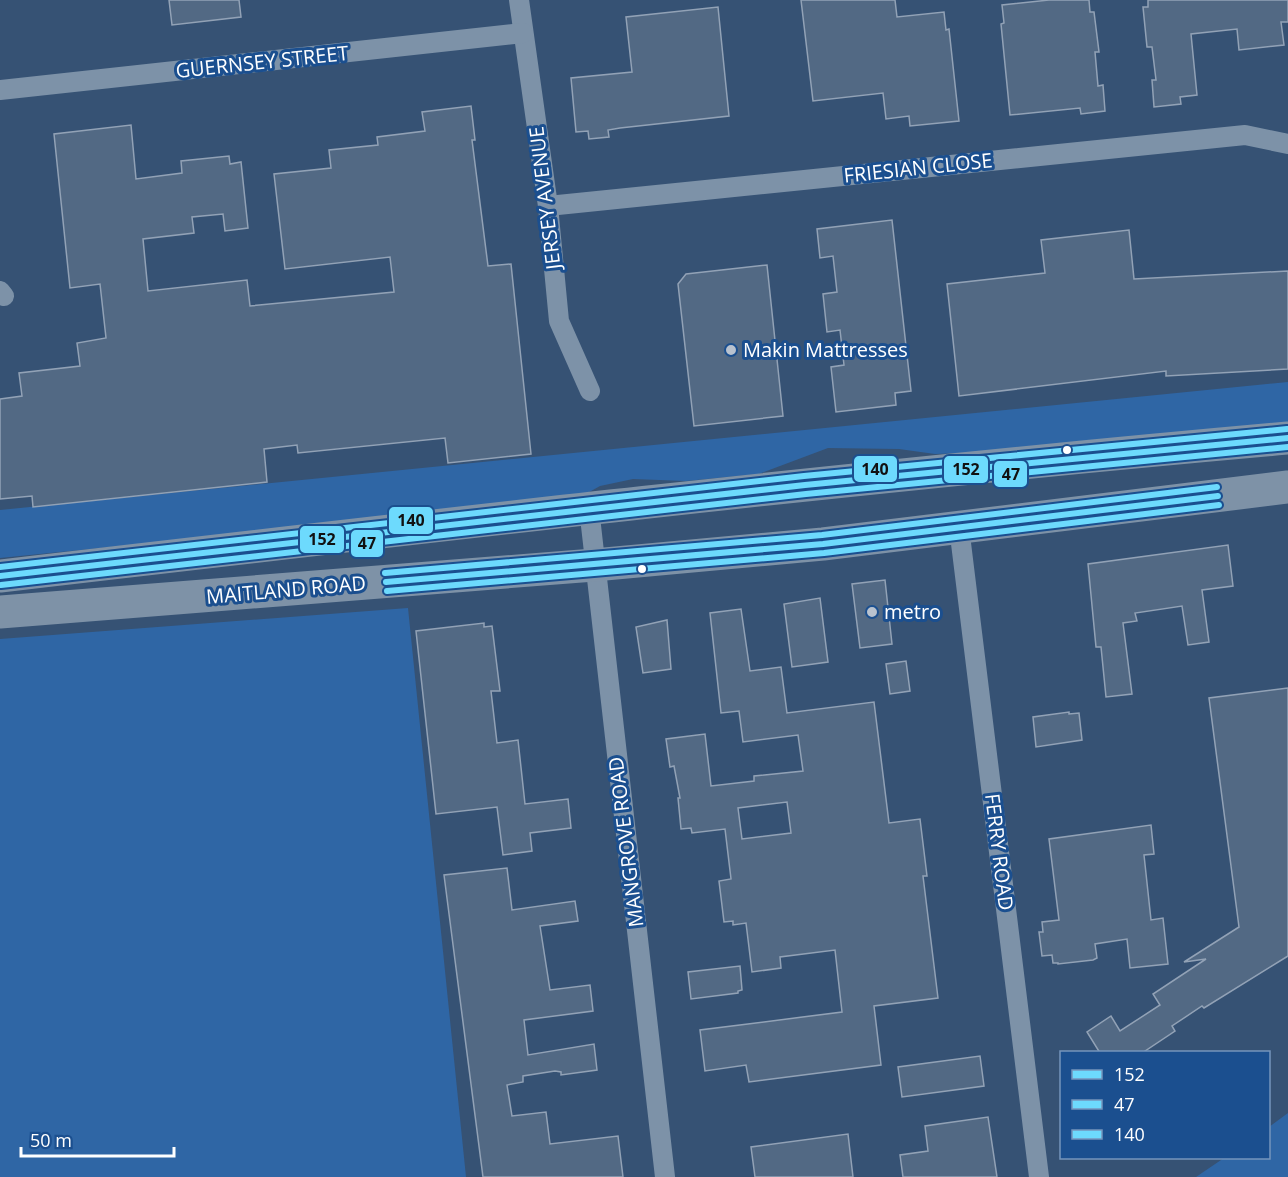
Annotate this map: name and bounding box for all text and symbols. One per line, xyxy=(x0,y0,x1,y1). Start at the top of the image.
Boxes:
street label: GUERNSEY STREET xyxy=(174,39,350,84)
street label: JERSEY AVENUE xyxy=(522,125,567,273)
street label: FRIESIAN CLOSE xyxy=(842,146,994,189)
place label: Makin Mattresses xyxy=(743,336,908,363)
marker: Makin Mattresses xyxy=(724,343,738,357)
unlabelled marker xyxy=(1061,444,1073,456)
line badge: 140 xyxy=(853,455,898,483)
line badge: 152 xyxy=(943,455,989,484)
text: 140 xyxy=(861,458,889,480)
text: 152 xyxy=(952,458,980,480)
line badge: 47 xyxy=(993,460,1028,488)
text: 47 xyxy=(1002,463,1020,485)
line badge: 140 xyxy=(388,506,434,535)
text: 140 xyxy=(397,509,425,531)
line badge: 152 xyxy=(299,525,345,554)
text: 152 xyxy=(308,528,336,550)
line badge: 47 xyxy=(350,529,384,558)
text: 47 xyxy=(358,532,376,554)
unlabelled marker xyxy=(636,563,648,575)
street label: MAITLAND ROAD xyxy=(205,569,367,610)
place label: metro xyxy=(884,598,941,625)
marker: metro xyxy=(865,605,879,619)
street label: MANGROVE ROAD xyxy=(602,755,649,929)
street label: FERRY ROAD xyxy=(979,792,1020,912)
legend xyxy=(1060,1051,1270,1159)
text: 152 xyxy=(1114,1062,1145,1086)
text: 47 xyxy=(1114,1092,1135,1116)
scale bar xyxy=(21,1120,174,1158)
text: 140 xyxy=(1114,1122,1145,1146)
text: 50 m xyxy=(30,1128,72,1152)

